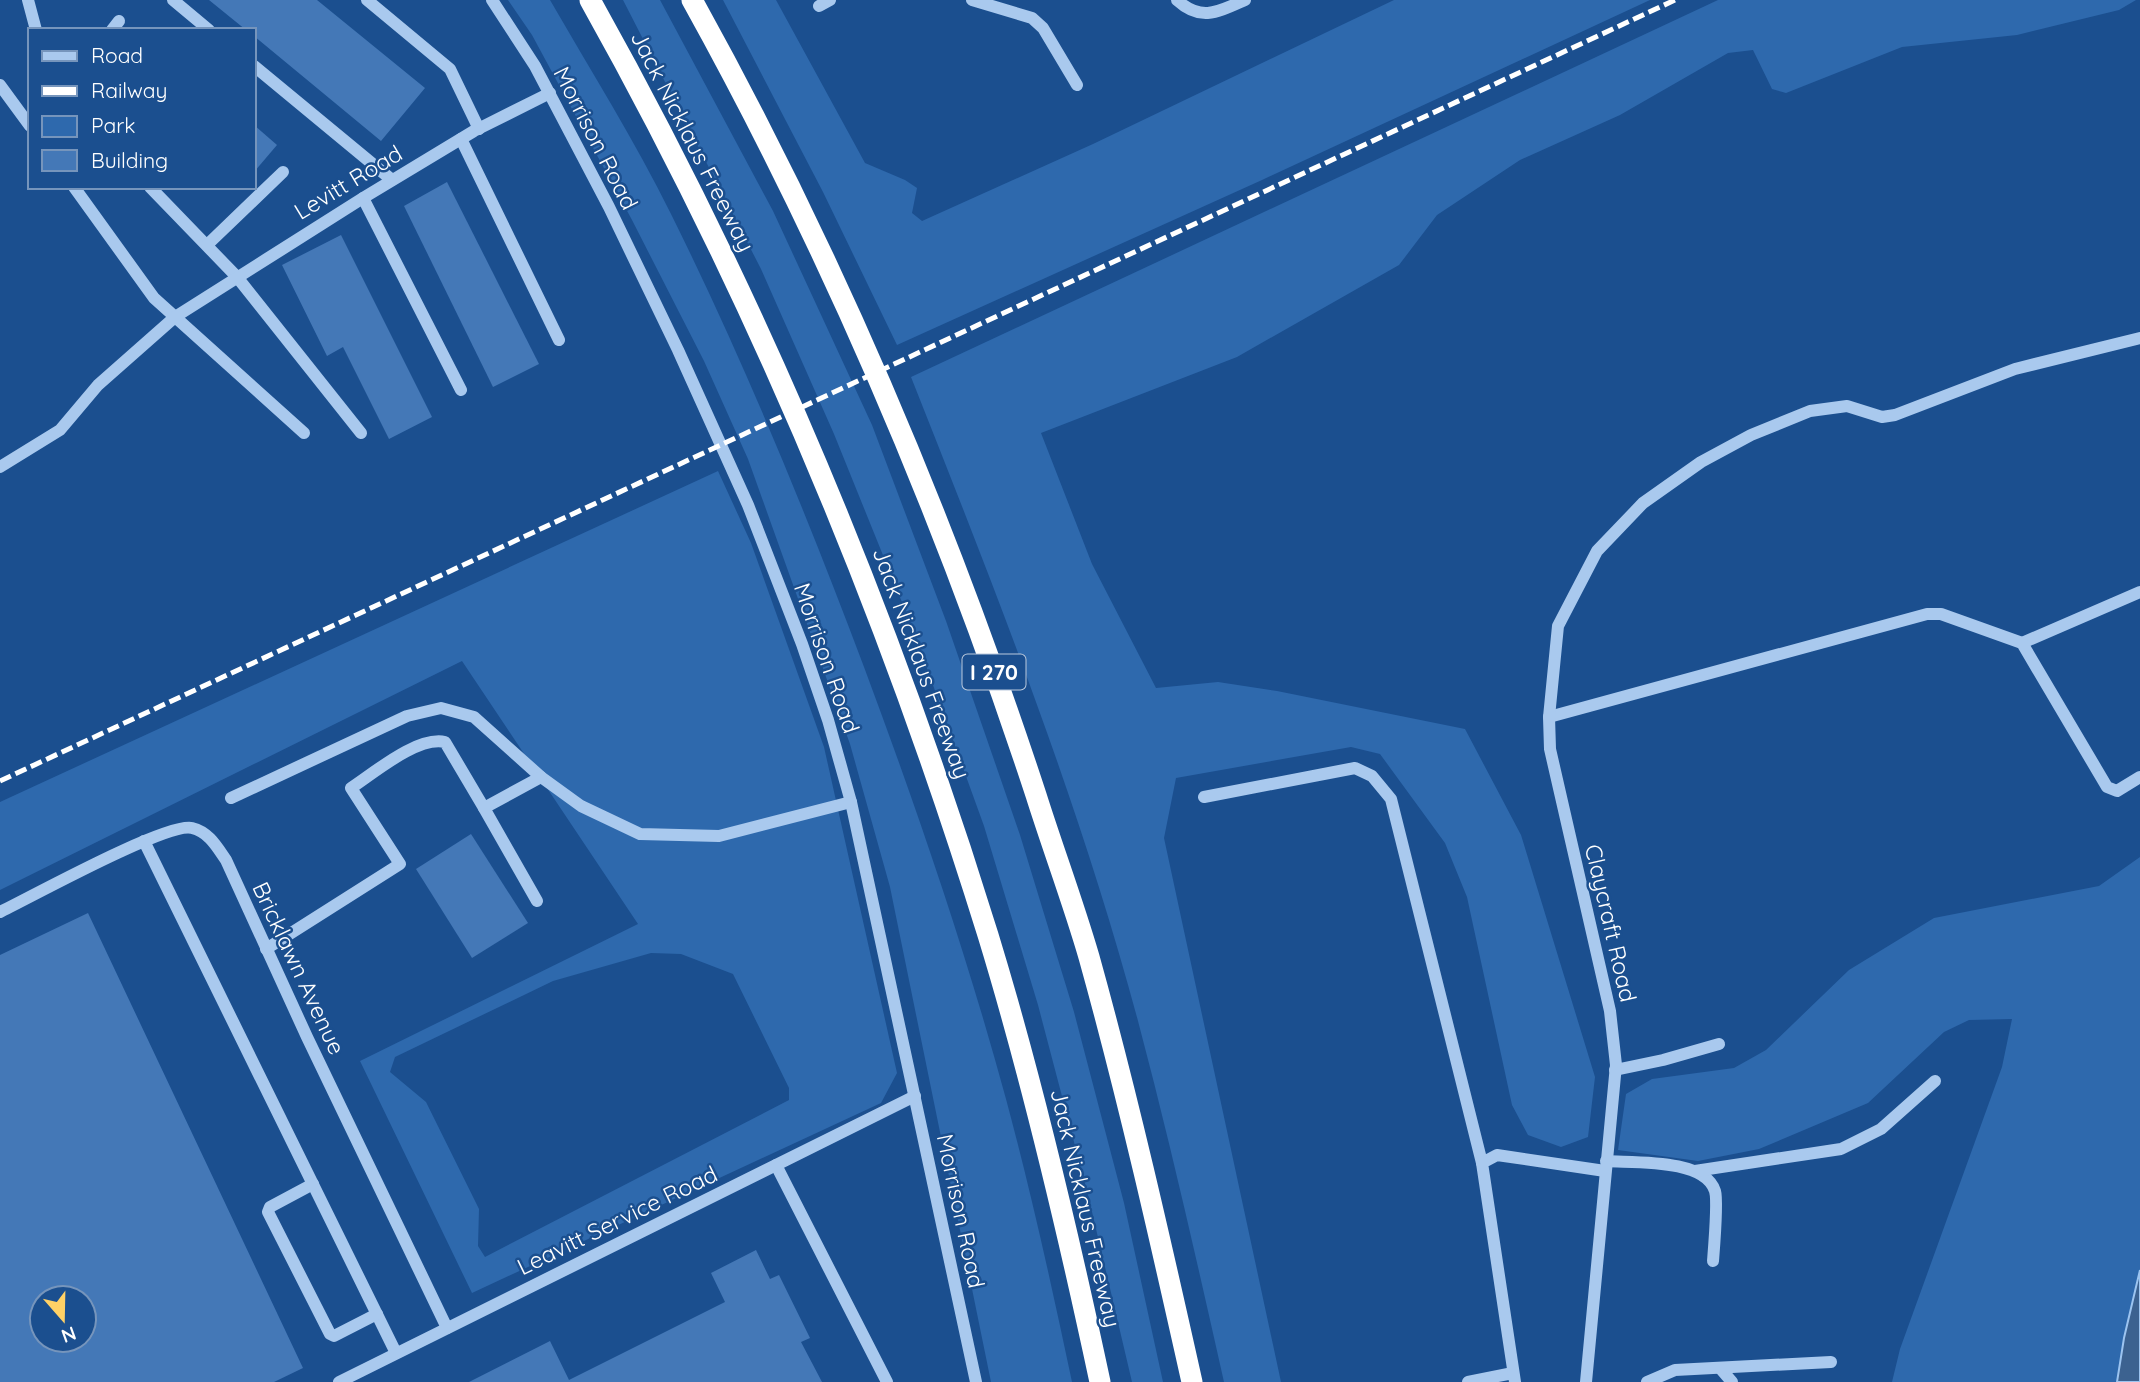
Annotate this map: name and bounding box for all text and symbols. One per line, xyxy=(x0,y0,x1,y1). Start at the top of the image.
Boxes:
street label: Jack Nicklaus Freeway xyxy=(625,26,761,256)
legend xyxy=(28,28,256,189)
text: Road xyxy=(91,42,143,68)
street label: Morrison Road xyxy=(547,62,645,214)
text: Railway xyxy=(91,77,167,103)
text: Park xyxy=(91,112,135,138)
street label: Levitt Road xyxy=(289,138,407,226)
text: Building xyxy=(91,147,168,173)
street label: Jack Nicklaus Freeway xyxy=(867,543,977,783)
street label: Morrison Road xyxy=(788,579,866,737)
road number: I 270 xyxy=(962,654,1026,690)
street label: Claycraft Road xyxy=(1579,841,1643,1005)
street label: Bricklawn Avenue xyxy=(246,877,352,1059)
street label: Jack Nicklaus Freeway xyxy=(1044,1086,1128,1330)
street label: Morrison Road xyxy=(931,1131,991,1291)
street label: Leavitt Service Road xyxy=(512,1159,722,1281)
north arrow xyxy=(28,1284,98,1354)
text: N xyxy=(58,1321,79,1349)

